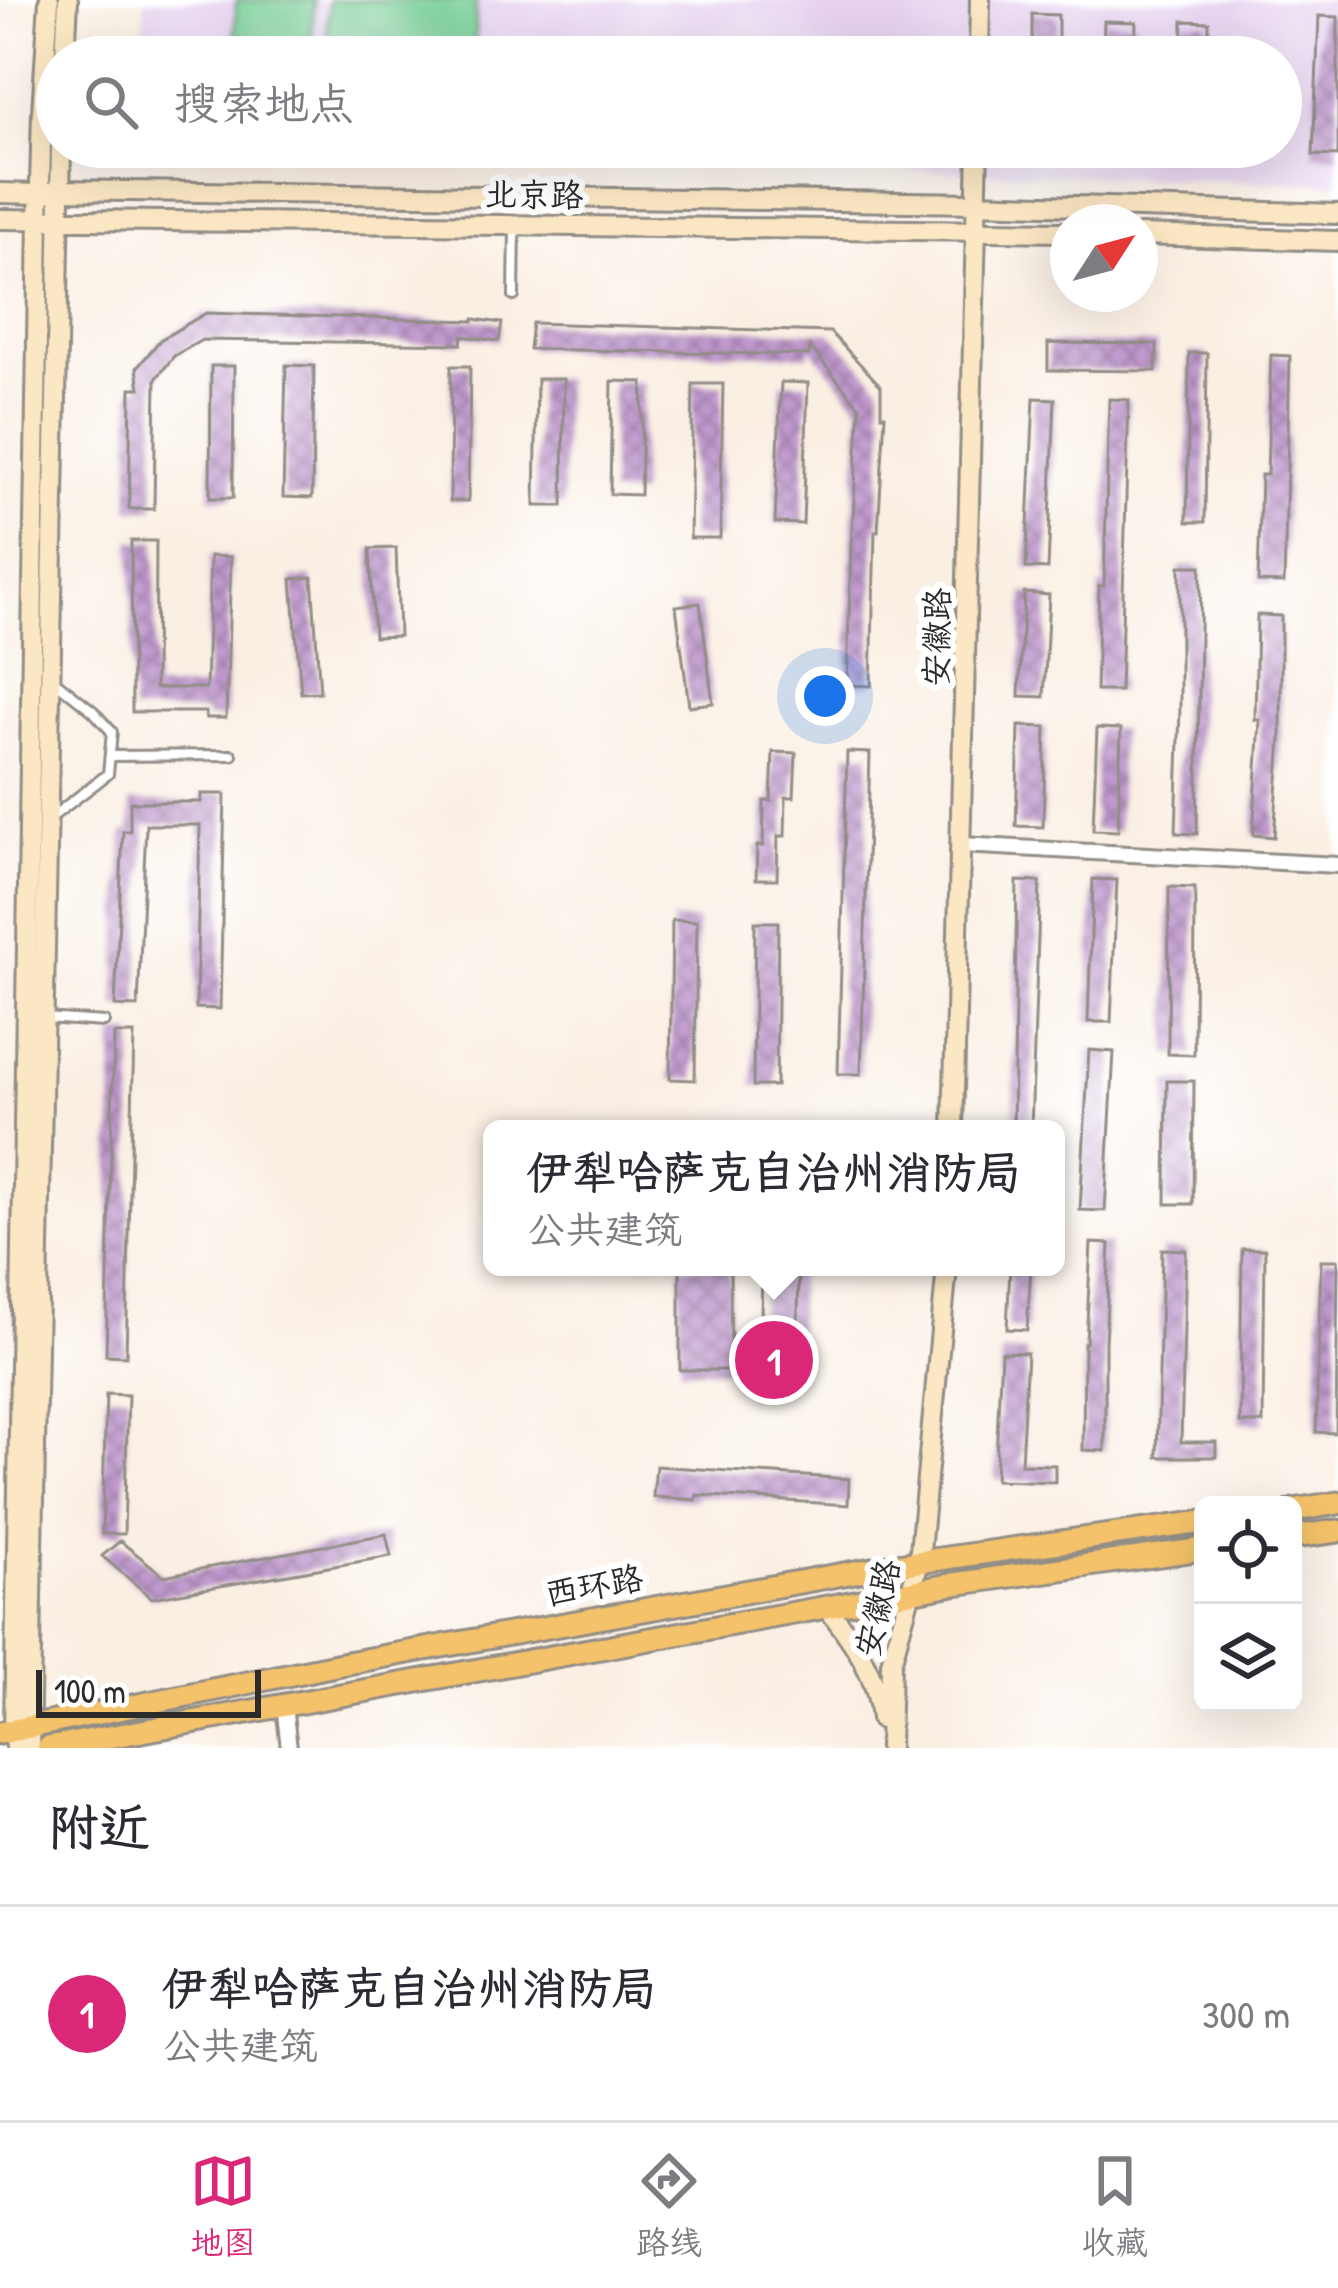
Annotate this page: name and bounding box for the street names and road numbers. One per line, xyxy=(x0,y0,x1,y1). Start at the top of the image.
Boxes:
street label: 北京路 xyxy=(484,171,584,217)
street label: 安徽路 xyxy=(913,587,959,687)
street label: 西环路 xyxy=(541,1555,647,1615)
street label: 安徽路 xyxy=(844,1555,910,1661)

